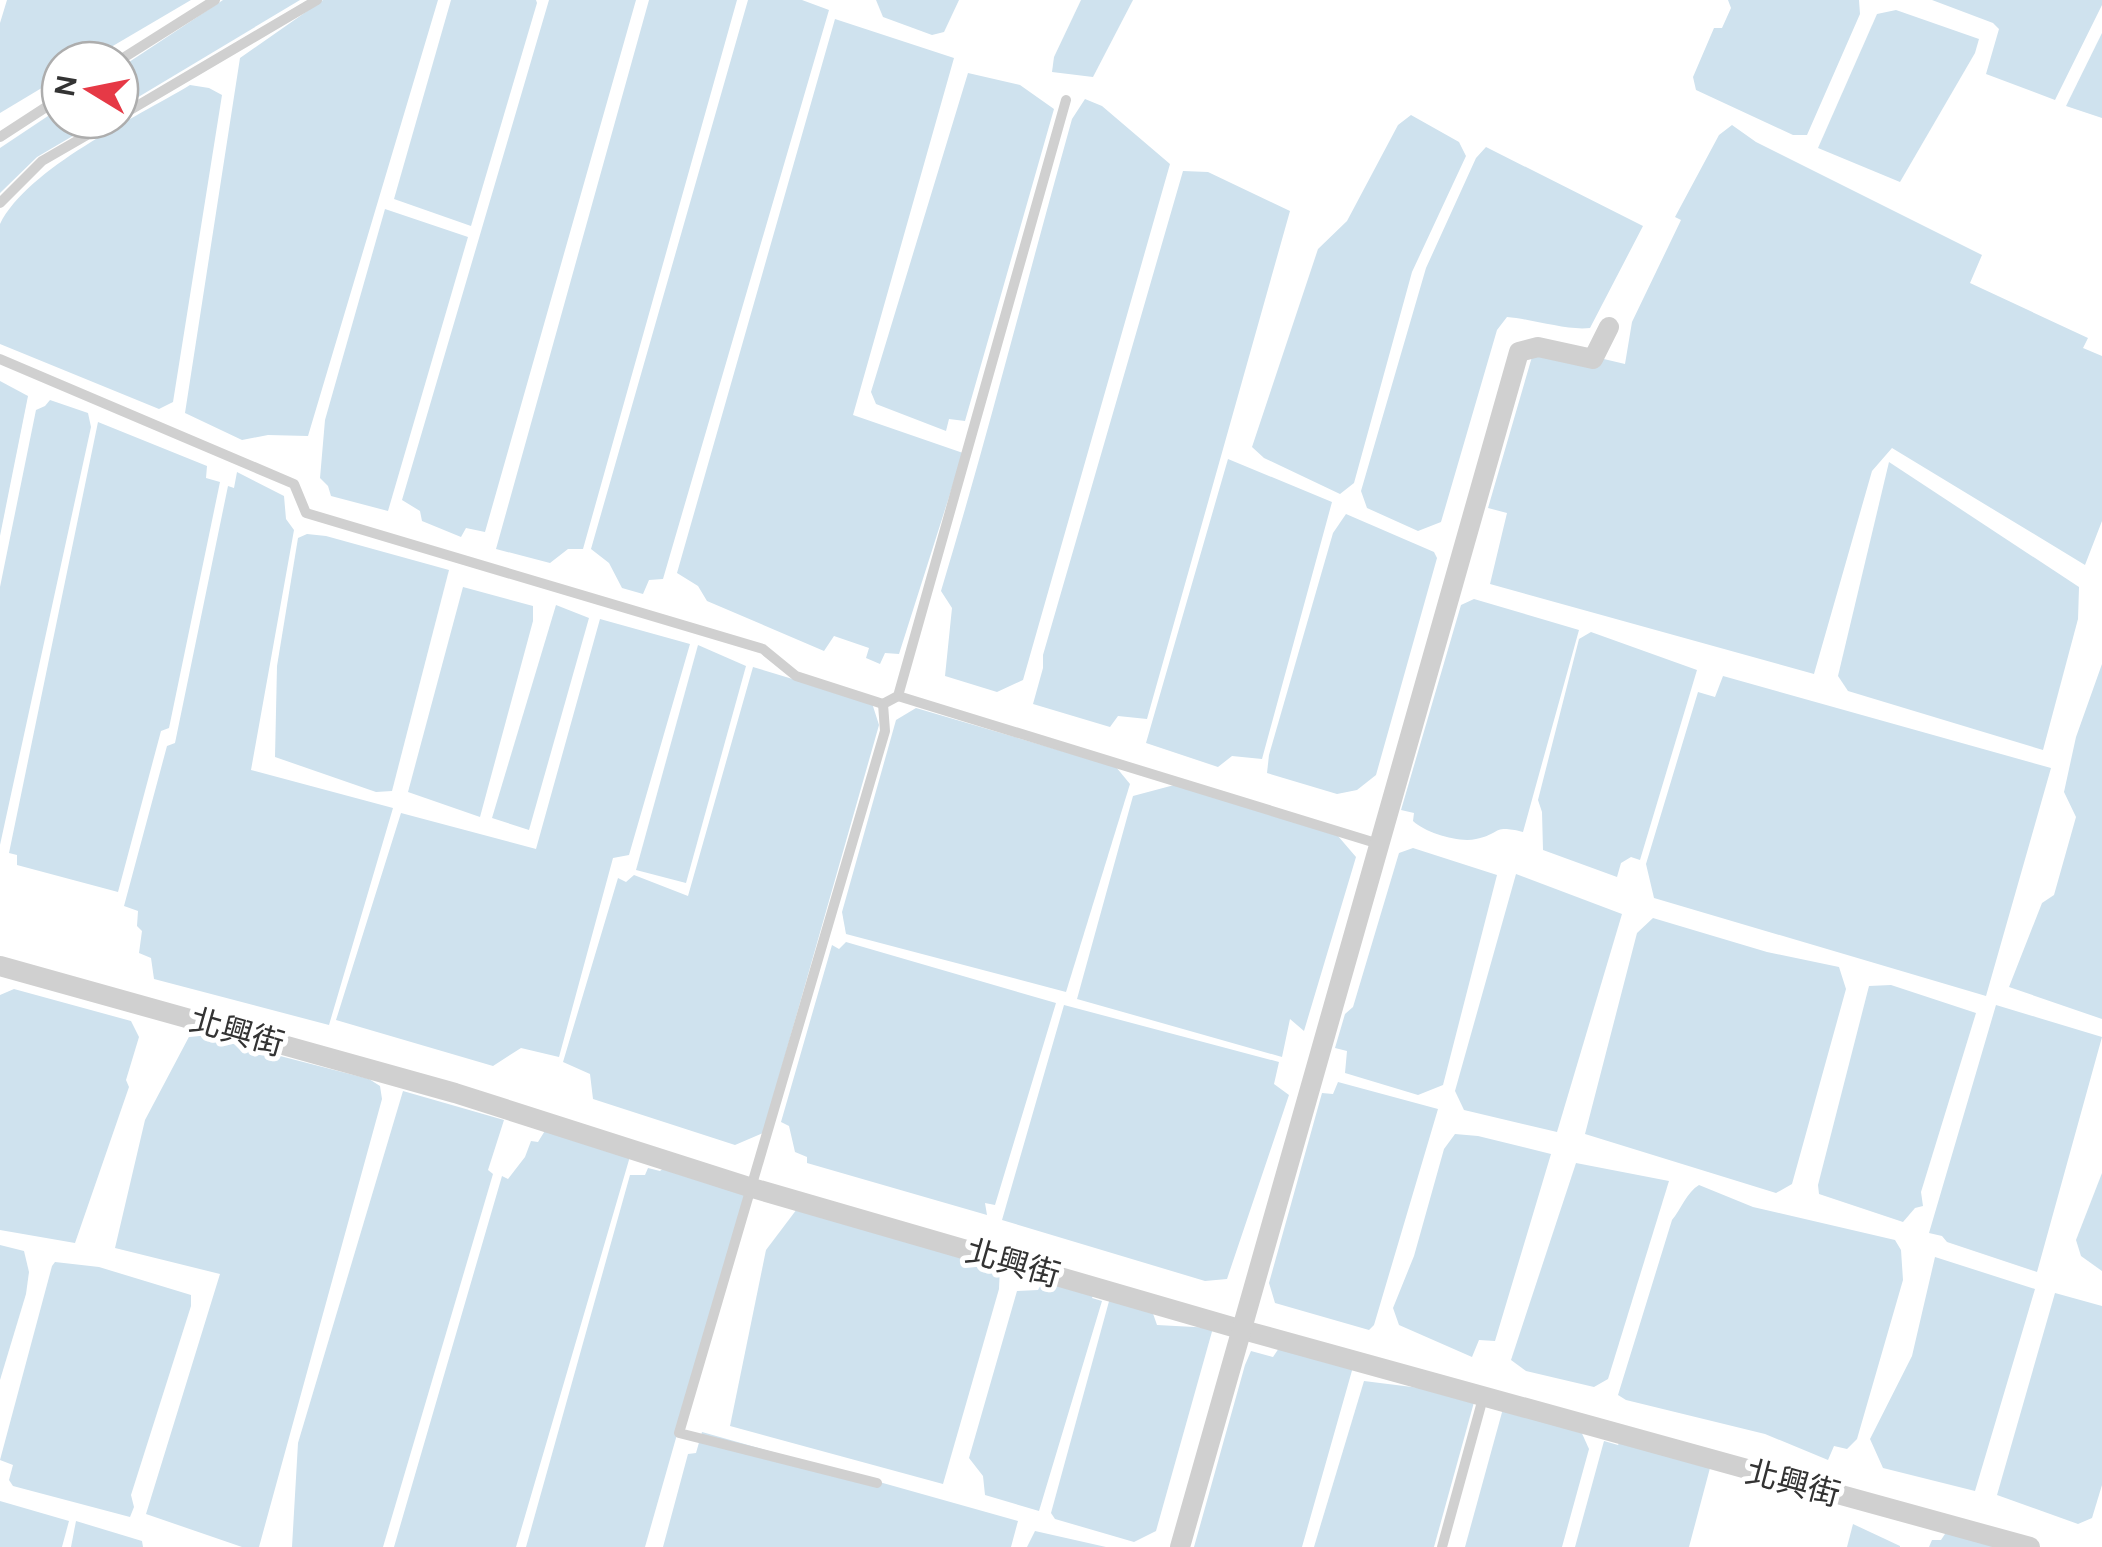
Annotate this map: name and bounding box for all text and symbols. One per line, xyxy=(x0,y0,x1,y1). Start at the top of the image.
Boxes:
north arrow xyxy=(40,40,140,140)
text: N xyxy=(46,72,86,99)
street label: 北興街 xyxy=(185,999,289,1065)
street label: 北興街 xyxy=(961,1230,1065,1296)
street label: 北興街 xyxy=(1741,1450,1845,1516)

